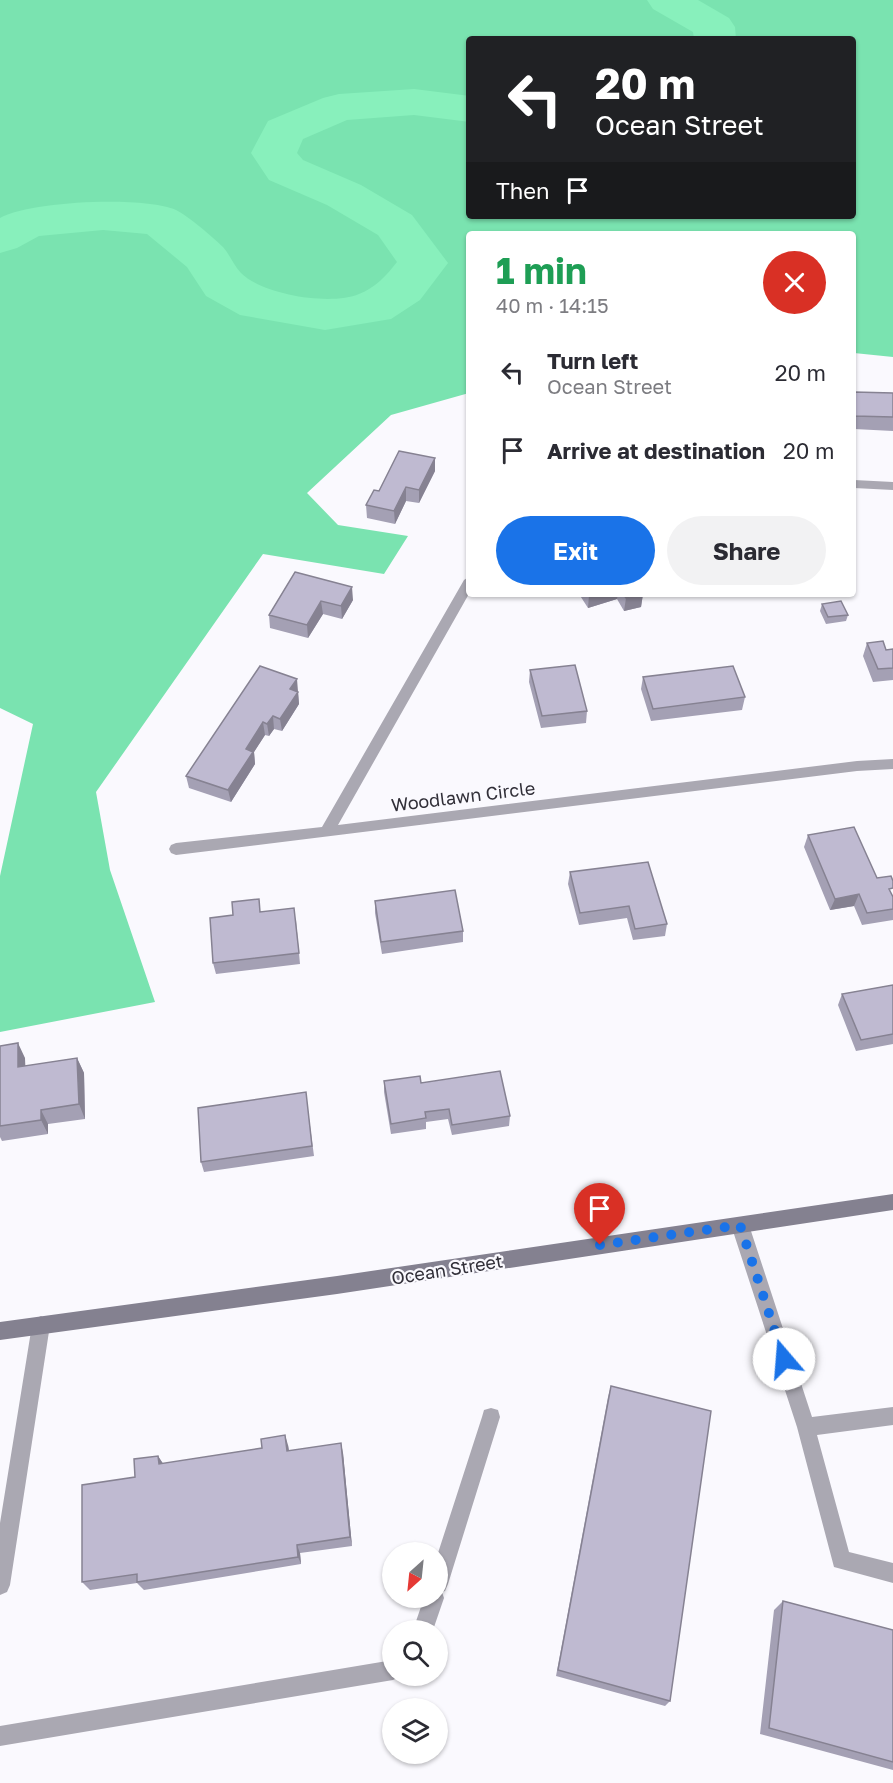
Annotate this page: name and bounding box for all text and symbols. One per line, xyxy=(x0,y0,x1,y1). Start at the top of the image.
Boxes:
text: 20 m xyxy=(595,58,695,108)
icon: left xyxy=(496,60,574,138)
text: Ocean Street xyxy=(595,109,764,141)
icon: arrive xyxy=(561,174,594,207)
text: Then xyxy=(496,177,549,204)
text: 1 min xyxy=(496,249,587,292)
button: close xyxy=(763,251,826,314)
text: 40 m · 14:15 xyxy=(496,293,609,317)
text: Turn left xyxy=(547,347,638,374)
icon: left xyxy=(496,356,529,389)
text: 20 m xyxy=(775,359,826,386)
text: Ocean Street xyxy=(547,374,672,398)
icon: arrive xyxy=(496,434,529,467)
text: Arrive at destination xyxy=(547,437,765,464)
text: 20 m xyxy=(783,437,834,464)
button: Exit xyxy=(496,516,655,585)
button: Share xyxy=(667,516,826,585)
street label: Woodlawn Circle xyxy=(390,776,536,816)
pin xyxy=(574,1183,625,1245)
icon: arrive xyxy=(583,1192,616,1225)
street label: Ocean Street xyxy=(390,1249,504,1289)
position arrow xyxy=(752,1327,816,1391)
north arrow xyxy=(382,1542,448,1608)
map controls xyxy=(382,1542,448,1764)
button: search xyxy=(382,1620,448,1686)
button: layers xyxy=(382,1698,448,1764)

